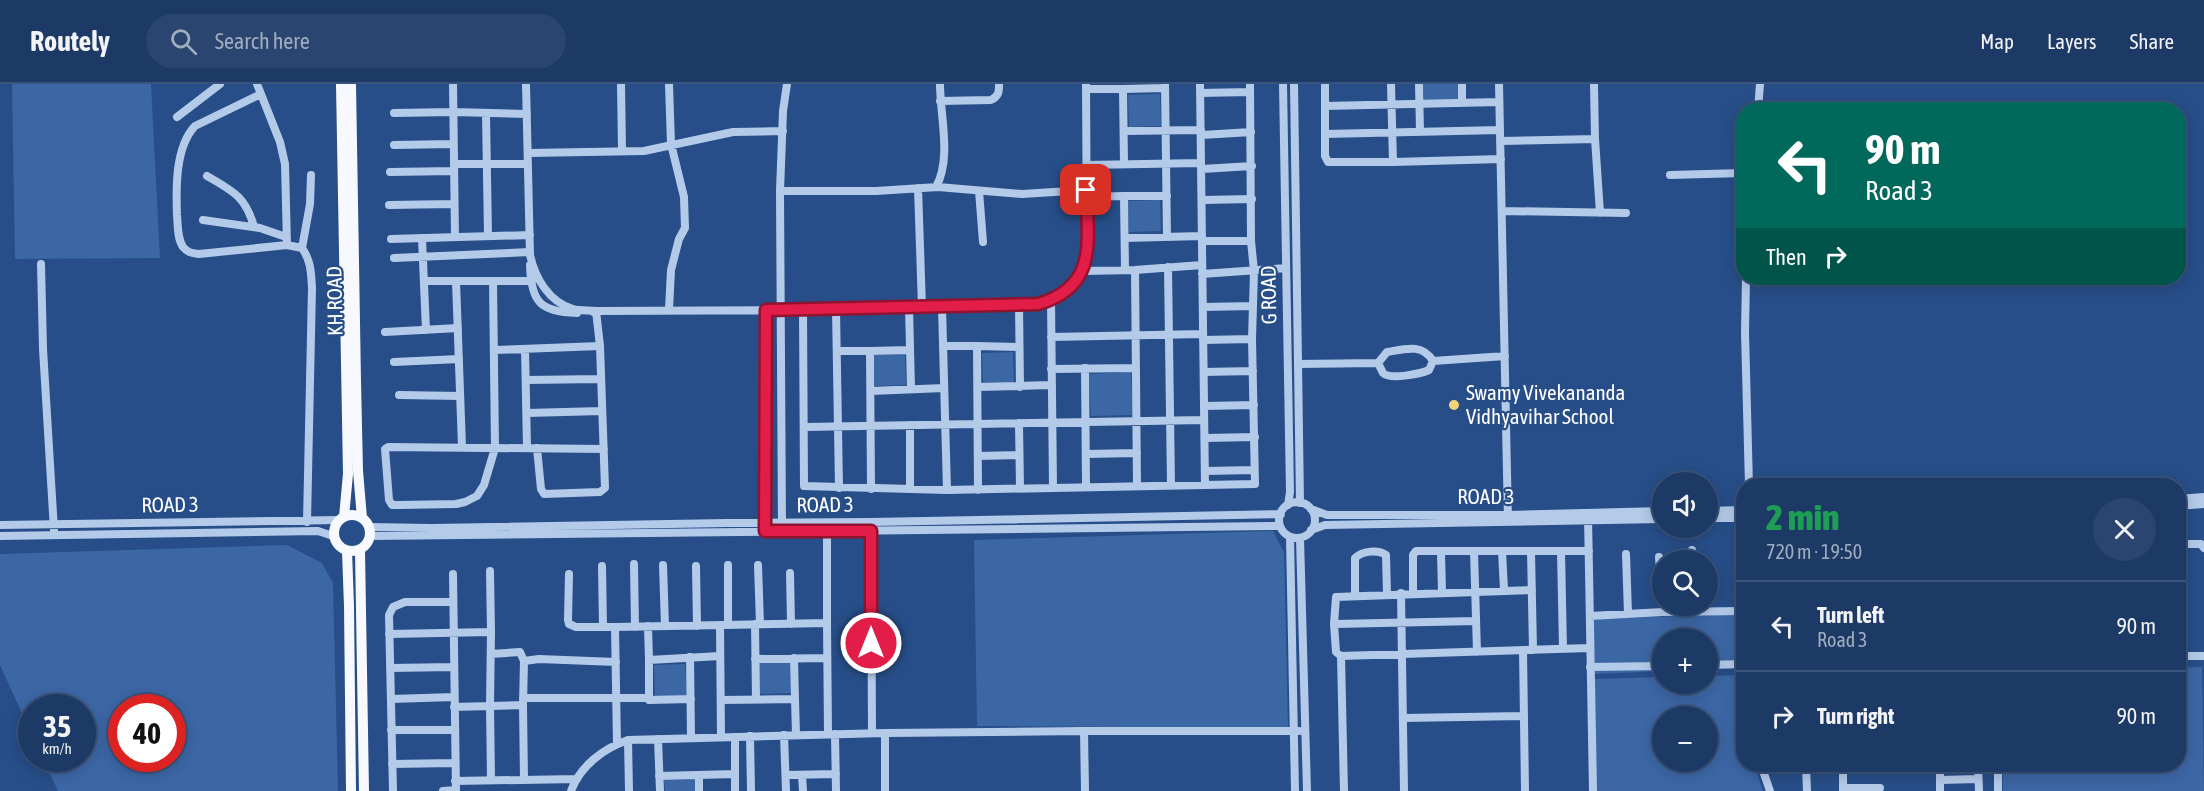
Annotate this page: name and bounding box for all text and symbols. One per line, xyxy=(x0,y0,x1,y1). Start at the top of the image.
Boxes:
search box xyxy=(146,14,566,68)
text: Routely xyxy=(30,25,110,57)
icon: search xyxy=(167,25,200,58)
text: Search here xyxy=(215,28,310,54)
text: Map xyxy=(1980,29,2014,53)
text: Layers xyxy=(2047,29,2097,53)
text: Share xyxy=(2130,29,2174,53)
text: 90 m xyxy=(1865,125,1940,173)
icon: left xyxy=(1766,126,1844,204)
pin xyxy=(1060,164,1111,215)
icon: arrive xyxy=(1069,173,1102,206)
text: Road 3 xyxy=(1865,175,1933,206)
icon: right xyxy=(1819,240,1852,273)
text: Then xyxy=(1766,244,1807,270)
street label: G ROAD xyxy=(1255,265,1281,325)
street label: KH ROAD xyxy=(321,266,347,336)
place label: Swamy Vivekananda Vidhyavihar School xyxy=(1466,380,1625,428)
marker: Swamy Vivekananda Vidhyavihar School xyxy=(1447,398,1461,412)
map controls xyxy=(1652,472,1718,772)
button: sound xyxy=(1652,472,1718,538)
street label: ROAD 3 xyxy=(1457,484,1515,508)
street label: ROAD 3 xyxy=(141,492,199,516)
street label: ROAD 3 xyxy=(796,492,854,516)
text: 2 min xyxy=(1766,496,1840,538)
button: close xyxy=(2093,498,2156,561)
text: 720 m · 19:50 xyxy=(1766,540,1862,563)
button: search xyxy=(1652,550,1718,616)
text: Turn left xyxy=(1817,602,1884,628)
icon: left xyxy=(1766,610,1799,643)
position arrow xyxy=(839,611,903,675)
text: 90 m xyxy=(2116,613,2156,639)
button: + xyxy=(1652,628,1718,694)
text: Road 3 xyxy=(1817,628,1867,651)
speed limit sign: 40 xyxy=(108,694,186,772)
icon: right xyxy=(1766,700,1799,733)
text: Turn right xyxy=(1817,703,1894,729)
text: 90 m xyxy=(2116,703,2156,729)
button: − xyxy=(1652,706,1718,772)
text: 35 xyxy=(43,709,71,743)
text: km/h xyxy=(42,740,72,757)

